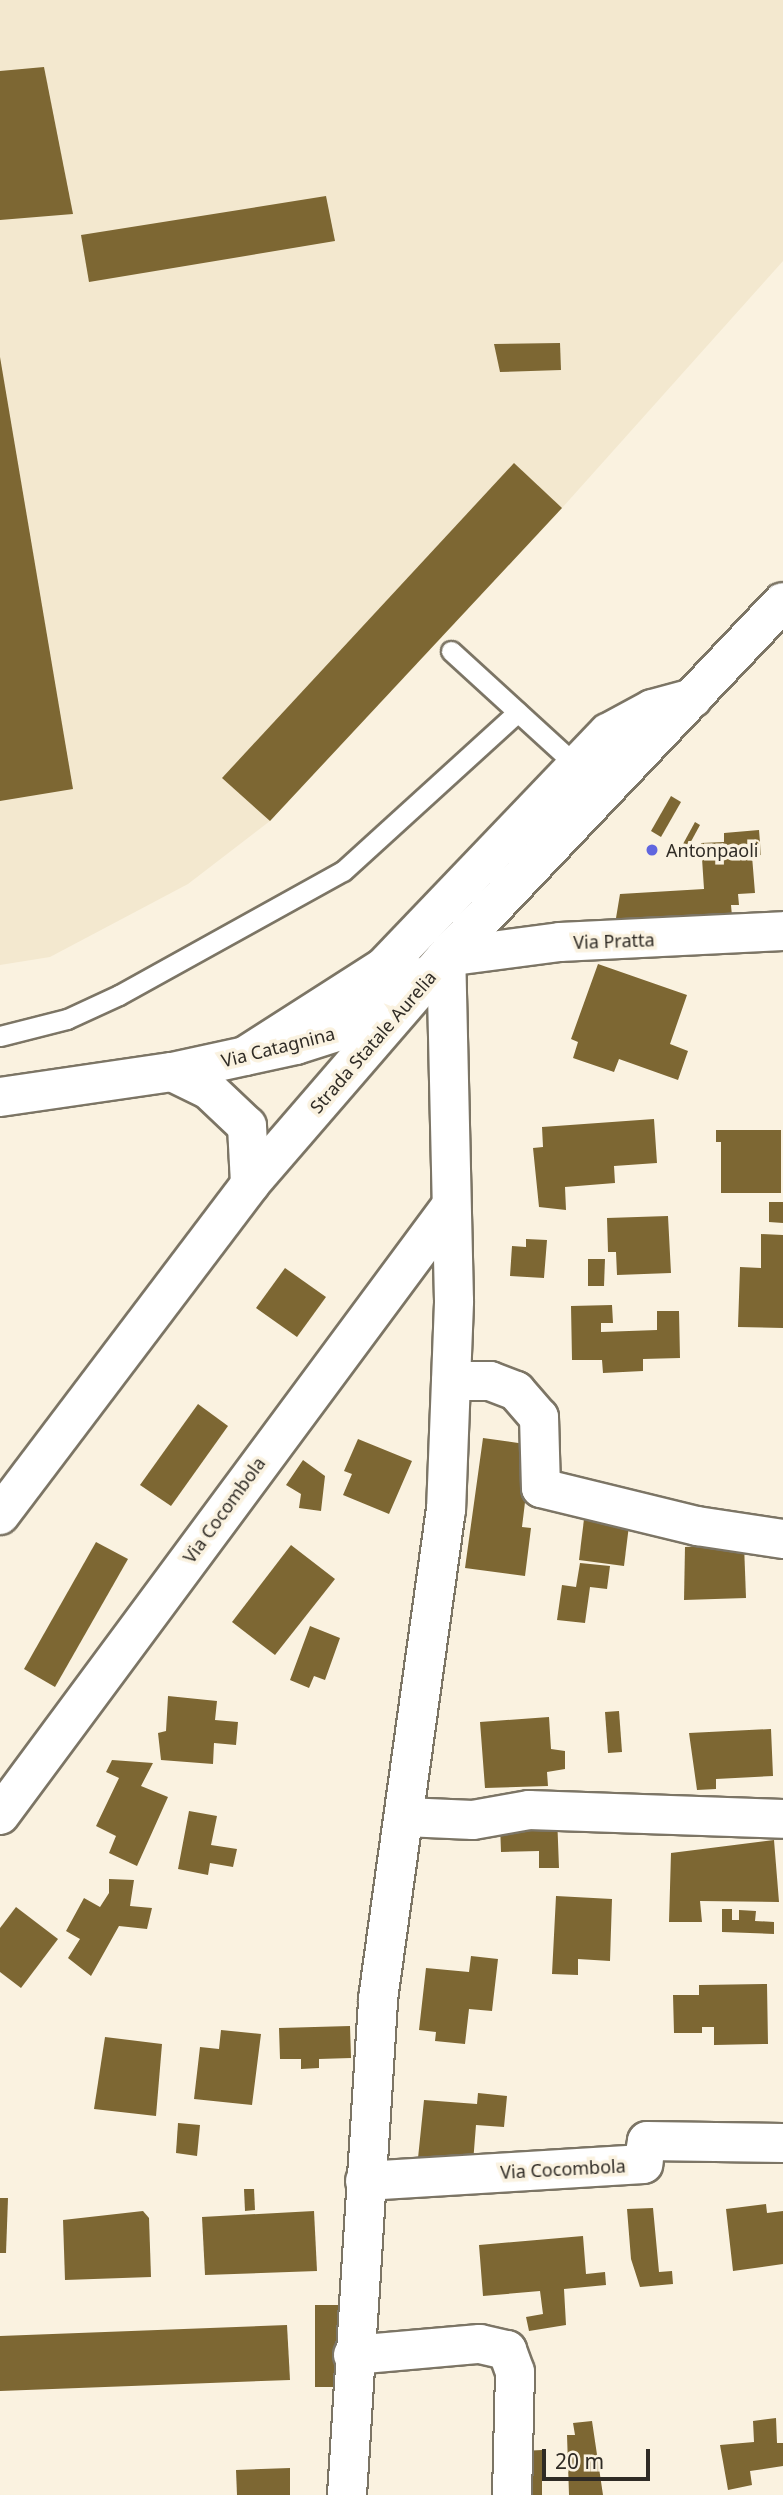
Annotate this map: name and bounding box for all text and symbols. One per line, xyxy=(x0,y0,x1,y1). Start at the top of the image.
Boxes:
place label: Antonpaoli xyxy=(666,839,758,861)
marker: Antonpaoli xyxy=(644,842,660,858)
street label: Via Pratta xyxy=(573,929,655,953)
street label: Strada Statale Aurelia xyxy=(305,967,441,1117)
street label: Via Catagnina xyxy=(219,1022,337,1072)
street label: Via Cocombola xyxy=(178,1453,270,1567)
street label: Via Cocombola xyxy=(500,2155,626,2183)
scale bar xyxy=(545,2436,654,2480)
text: 20 m xyxy=(555,2447,604,2475)

